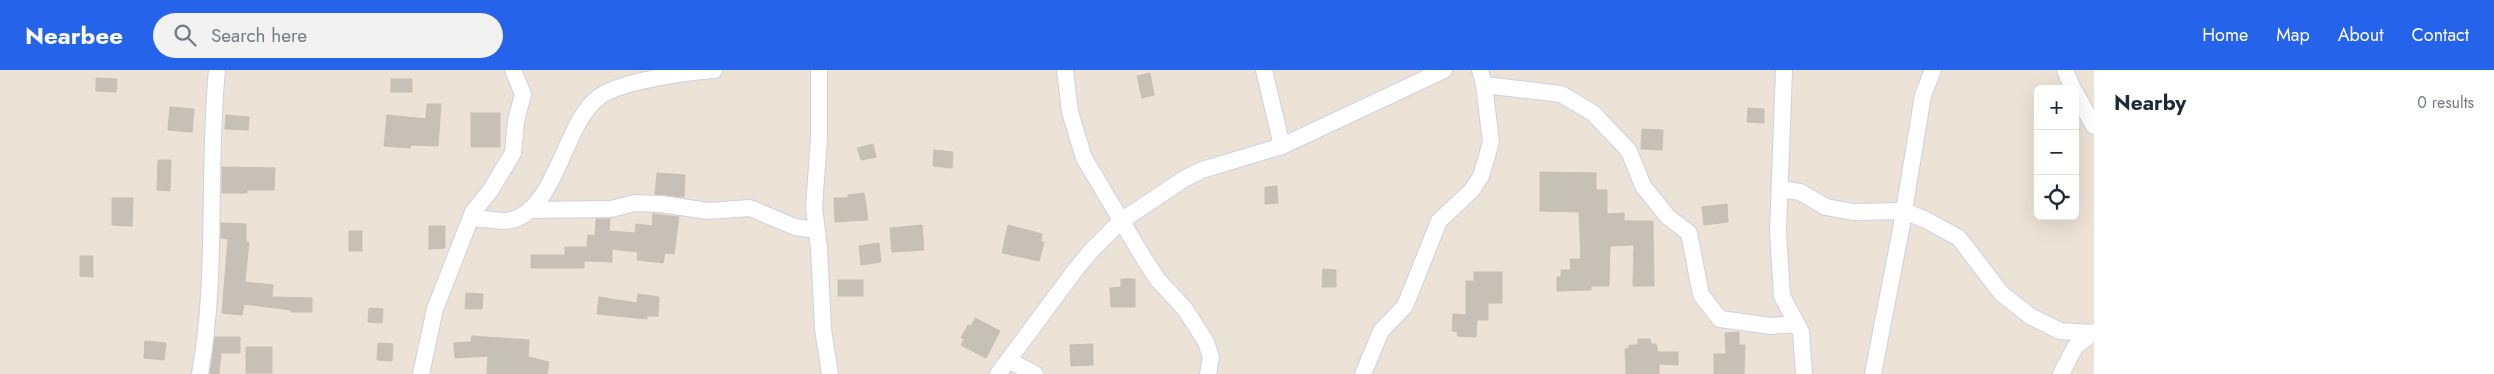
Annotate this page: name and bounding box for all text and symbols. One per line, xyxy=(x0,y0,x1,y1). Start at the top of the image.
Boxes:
search box xyxy=(153,13,503,58)
text: Nearbee xyxy=(25,18,123,53)
icon: search xyxy=(171,21,199,49)
text: Search here xyxy=(211,22,307,49)
text: Home xyxy=(2202,22,2248,48)
text: Map xyxy=(2276,22,2310,48)
text: About xyxy=(2338,22,2383,48)
text: Contact xyxy=(2411,22,2469,48)
map controls xyxy=(2034,85,2079,220)
button: + xyxy=(2034,85,2079,130)
text: Nearby xyxy=(2114,88,2186,118)
text: 0 results xyxy=(2417,91,2474,114)
button: − xyxy=(2034,130,2079,175)
button: locate xyxy=(2034,175,2079,220)

